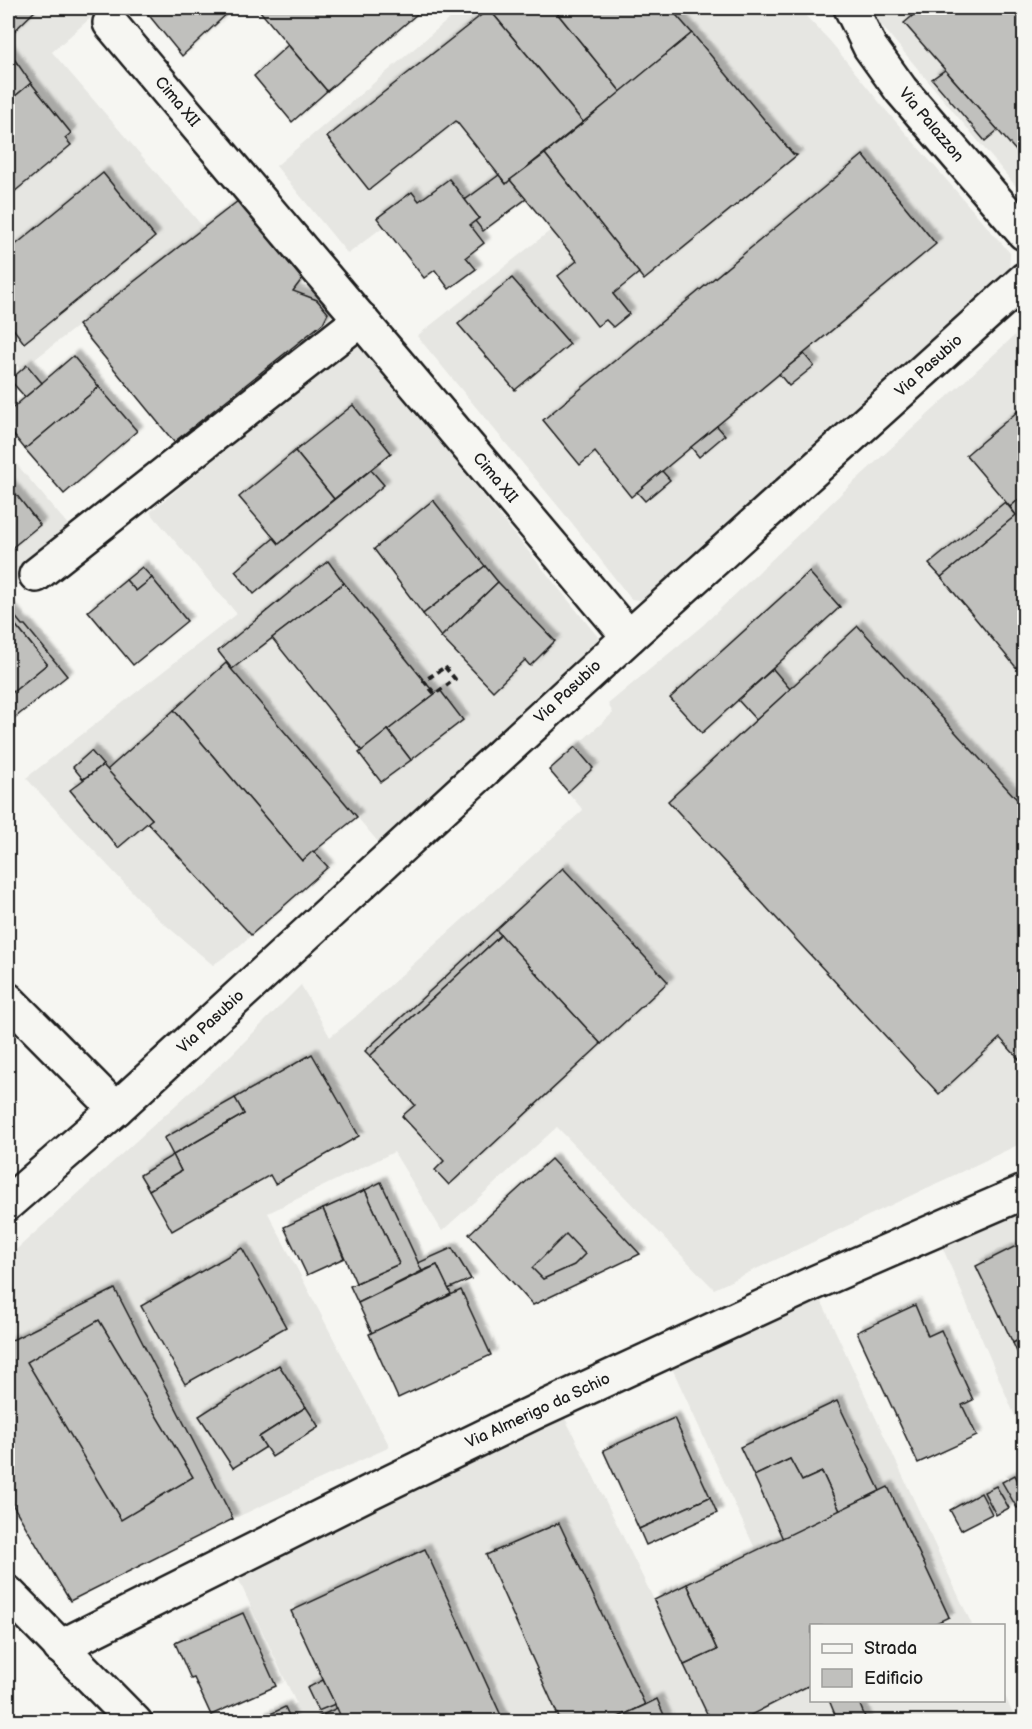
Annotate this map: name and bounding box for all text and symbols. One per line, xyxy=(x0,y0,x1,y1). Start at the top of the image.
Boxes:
street label: Cima XII xyxy=(151,73,204,131)
street label: Via Palazzon xyxy=(894,84,968,166)
street label: Via Pasubio xyxy=(891,331,967,401)
street label: Cima XII xyxy=(469,449,522,507)
street label: Via Pasubio xyxy=(531,656,605,728)
street label: Via Pasubio xyxy=(174,986,248,1058)
street label: Via Almerigo da Schio xyxy=(463,1369,613,1453)
legend xyxy=(810,1624,1005,1702)
text: Strada xyxy=(864,1638,917,1659)
text: Edificio xyxy=(864,1668,923,1689)

